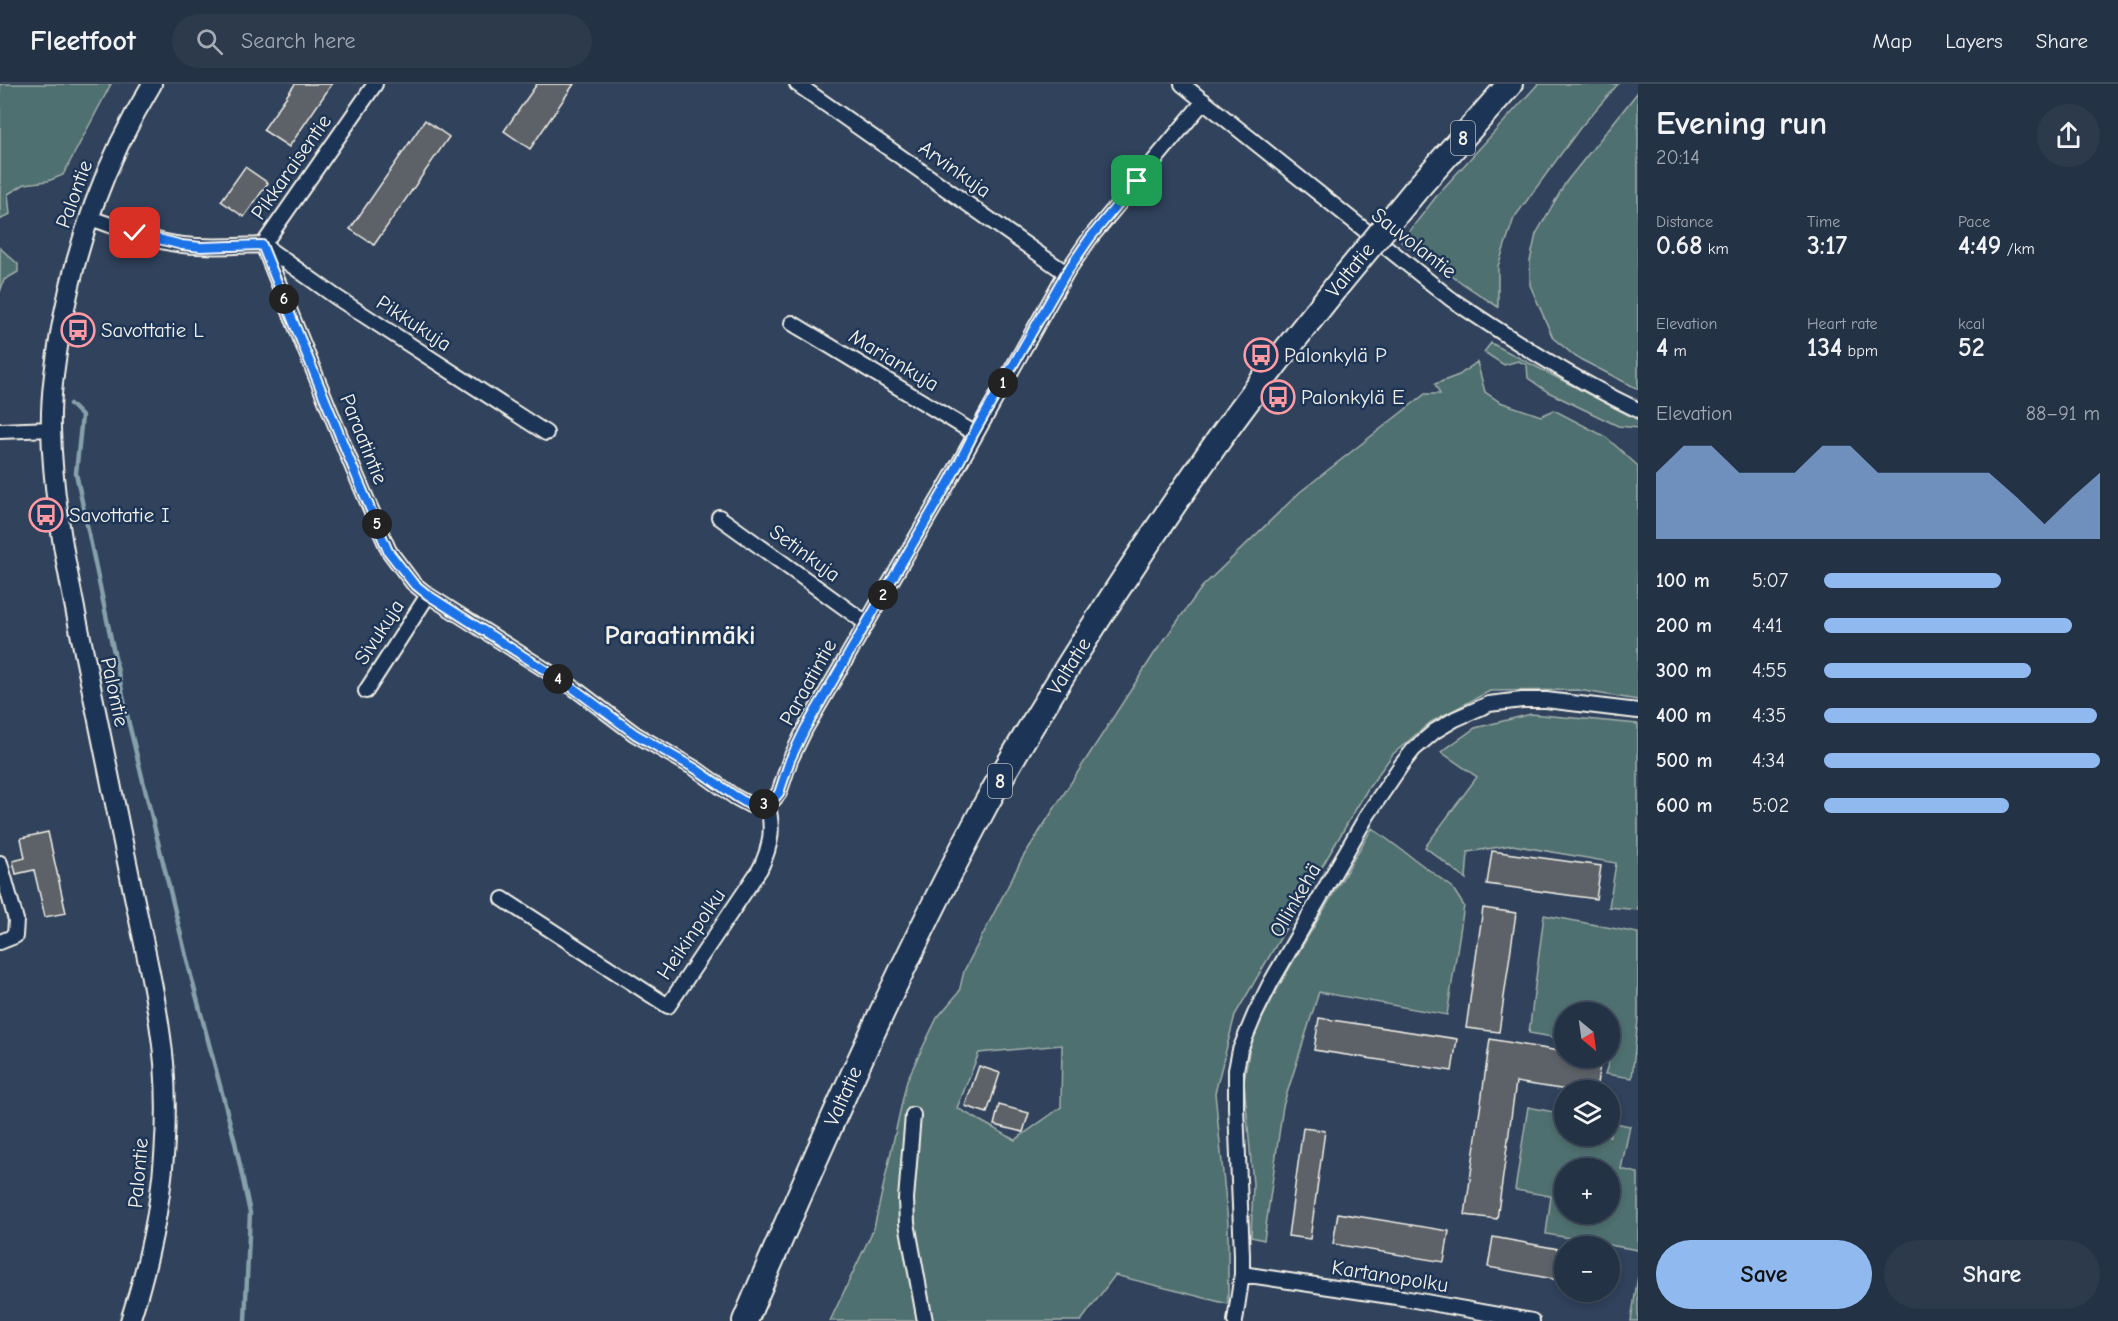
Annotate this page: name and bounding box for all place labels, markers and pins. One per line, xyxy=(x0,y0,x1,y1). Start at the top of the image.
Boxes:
pin xyxy=(1111,155,1162,206)
pin xyxy=(109,207,160,258)
pin: 6 xyxy=(269,284,299,314)
bus stop icon: Savottatie L xyxy=(60,312,96,348)
place label: Savottatie L xyxy=(101,318,204,342)
bus stop icon: Palonkylä P xyxy=(1243,337,1279,373)
place label: Palonkylä P xyxy=(1284,343,1387,367)
pin: 1 xyxy=(988,368,1018,398)
bus stop icon: Palonkylä E xyxy=(1260,379,1296,415)
place label: Palonkylä E xyxy=(1301,385,1405,409)
bus stop icon: Savottatie I xyxy=(28,497,64,533)
place label: Savottatie I xyxy=(69,503,170,527)
pin: 5 xyxy=(362,509,392,539)
pin: 2 xyxy=(868,580,898,610)
pin: 4 xyxy=(543,664,573,694)
pin: 3 xyxy=(749,789,779,819)

